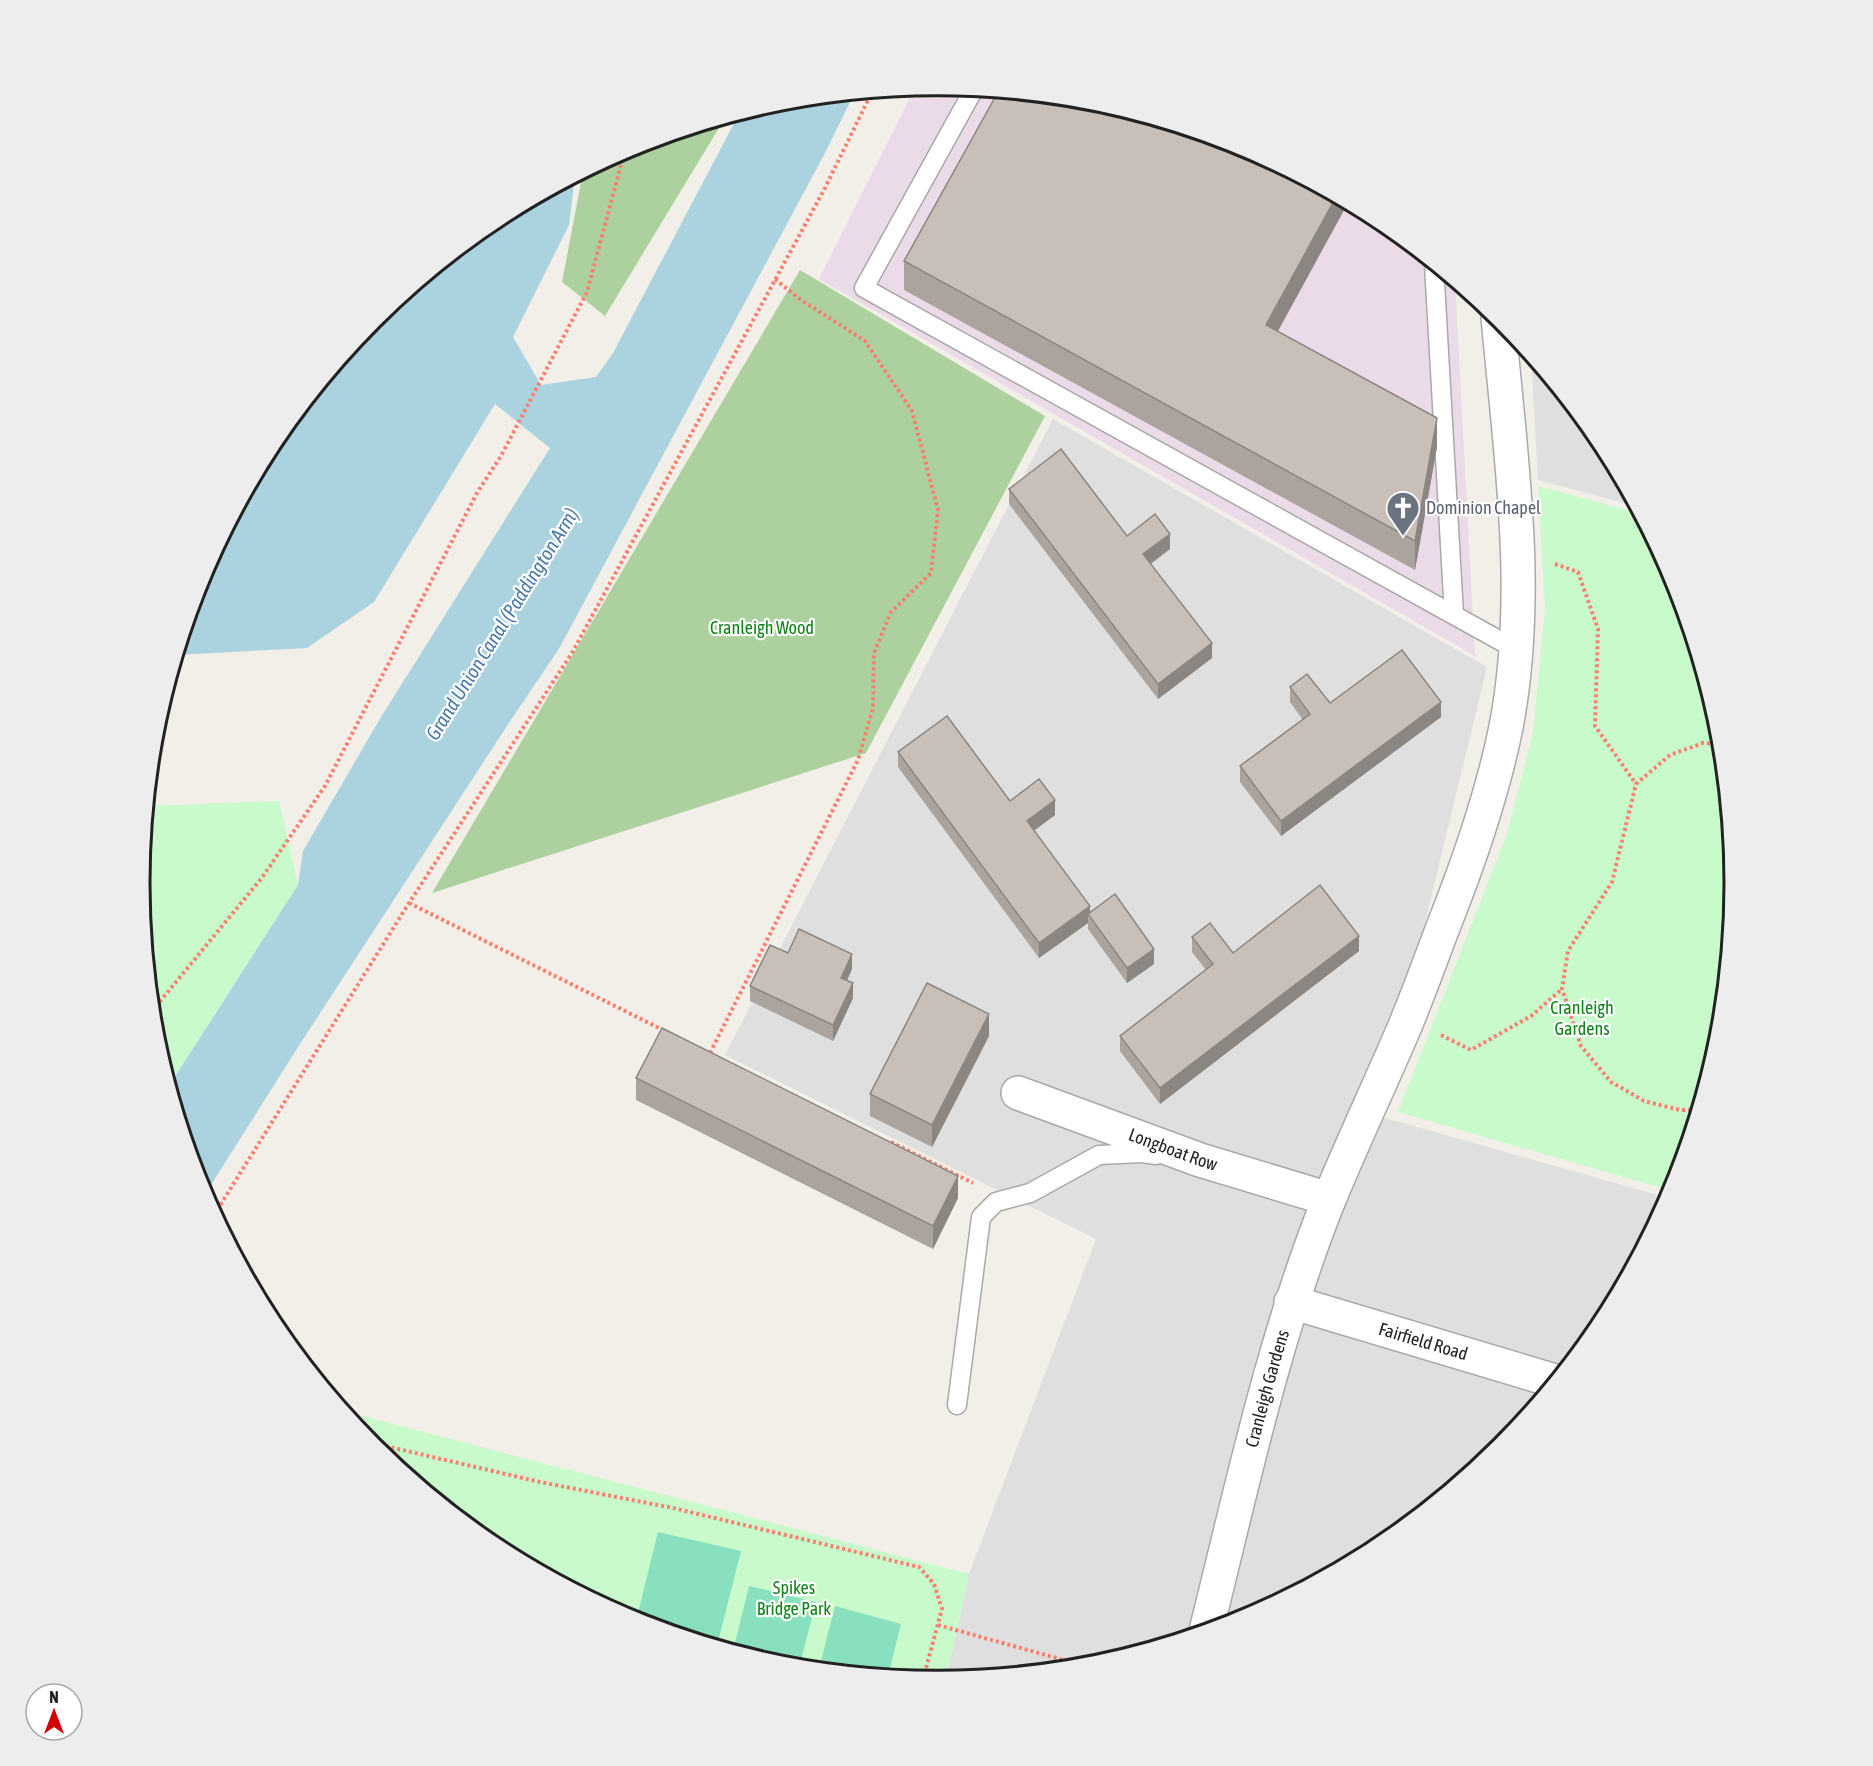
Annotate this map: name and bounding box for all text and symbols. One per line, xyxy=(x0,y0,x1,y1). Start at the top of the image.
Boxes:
church icon: Dominion Chapel xyxy=(1385,490,1421,537)
place label: Dominion Chapel xyxy=(1426,497,1541,518)
water label: Grand Union Canal (Paddington Arm) xyxy=(421,504,583,744)
park label: Cranleigh Wood xyxy=(710,617,814,638)
park label: Cranleigh Gardens xyxy=(1550,997,1614,1039)
street label: Longboat Row xyxy=(1126,1124,1220,1175)
street label: Fairfield Road xyxy=(1376,1318,1470,1364)
street label: Cranleigh Gardens xyxy=(1241,1327,1293,1450)
park label: Spikes Bridge Park xyxy=(757,1577,831,1619)
north arrow xyxy=(24,1682,84,1742)
text: N xyxy=(49,1688,59,1706)

